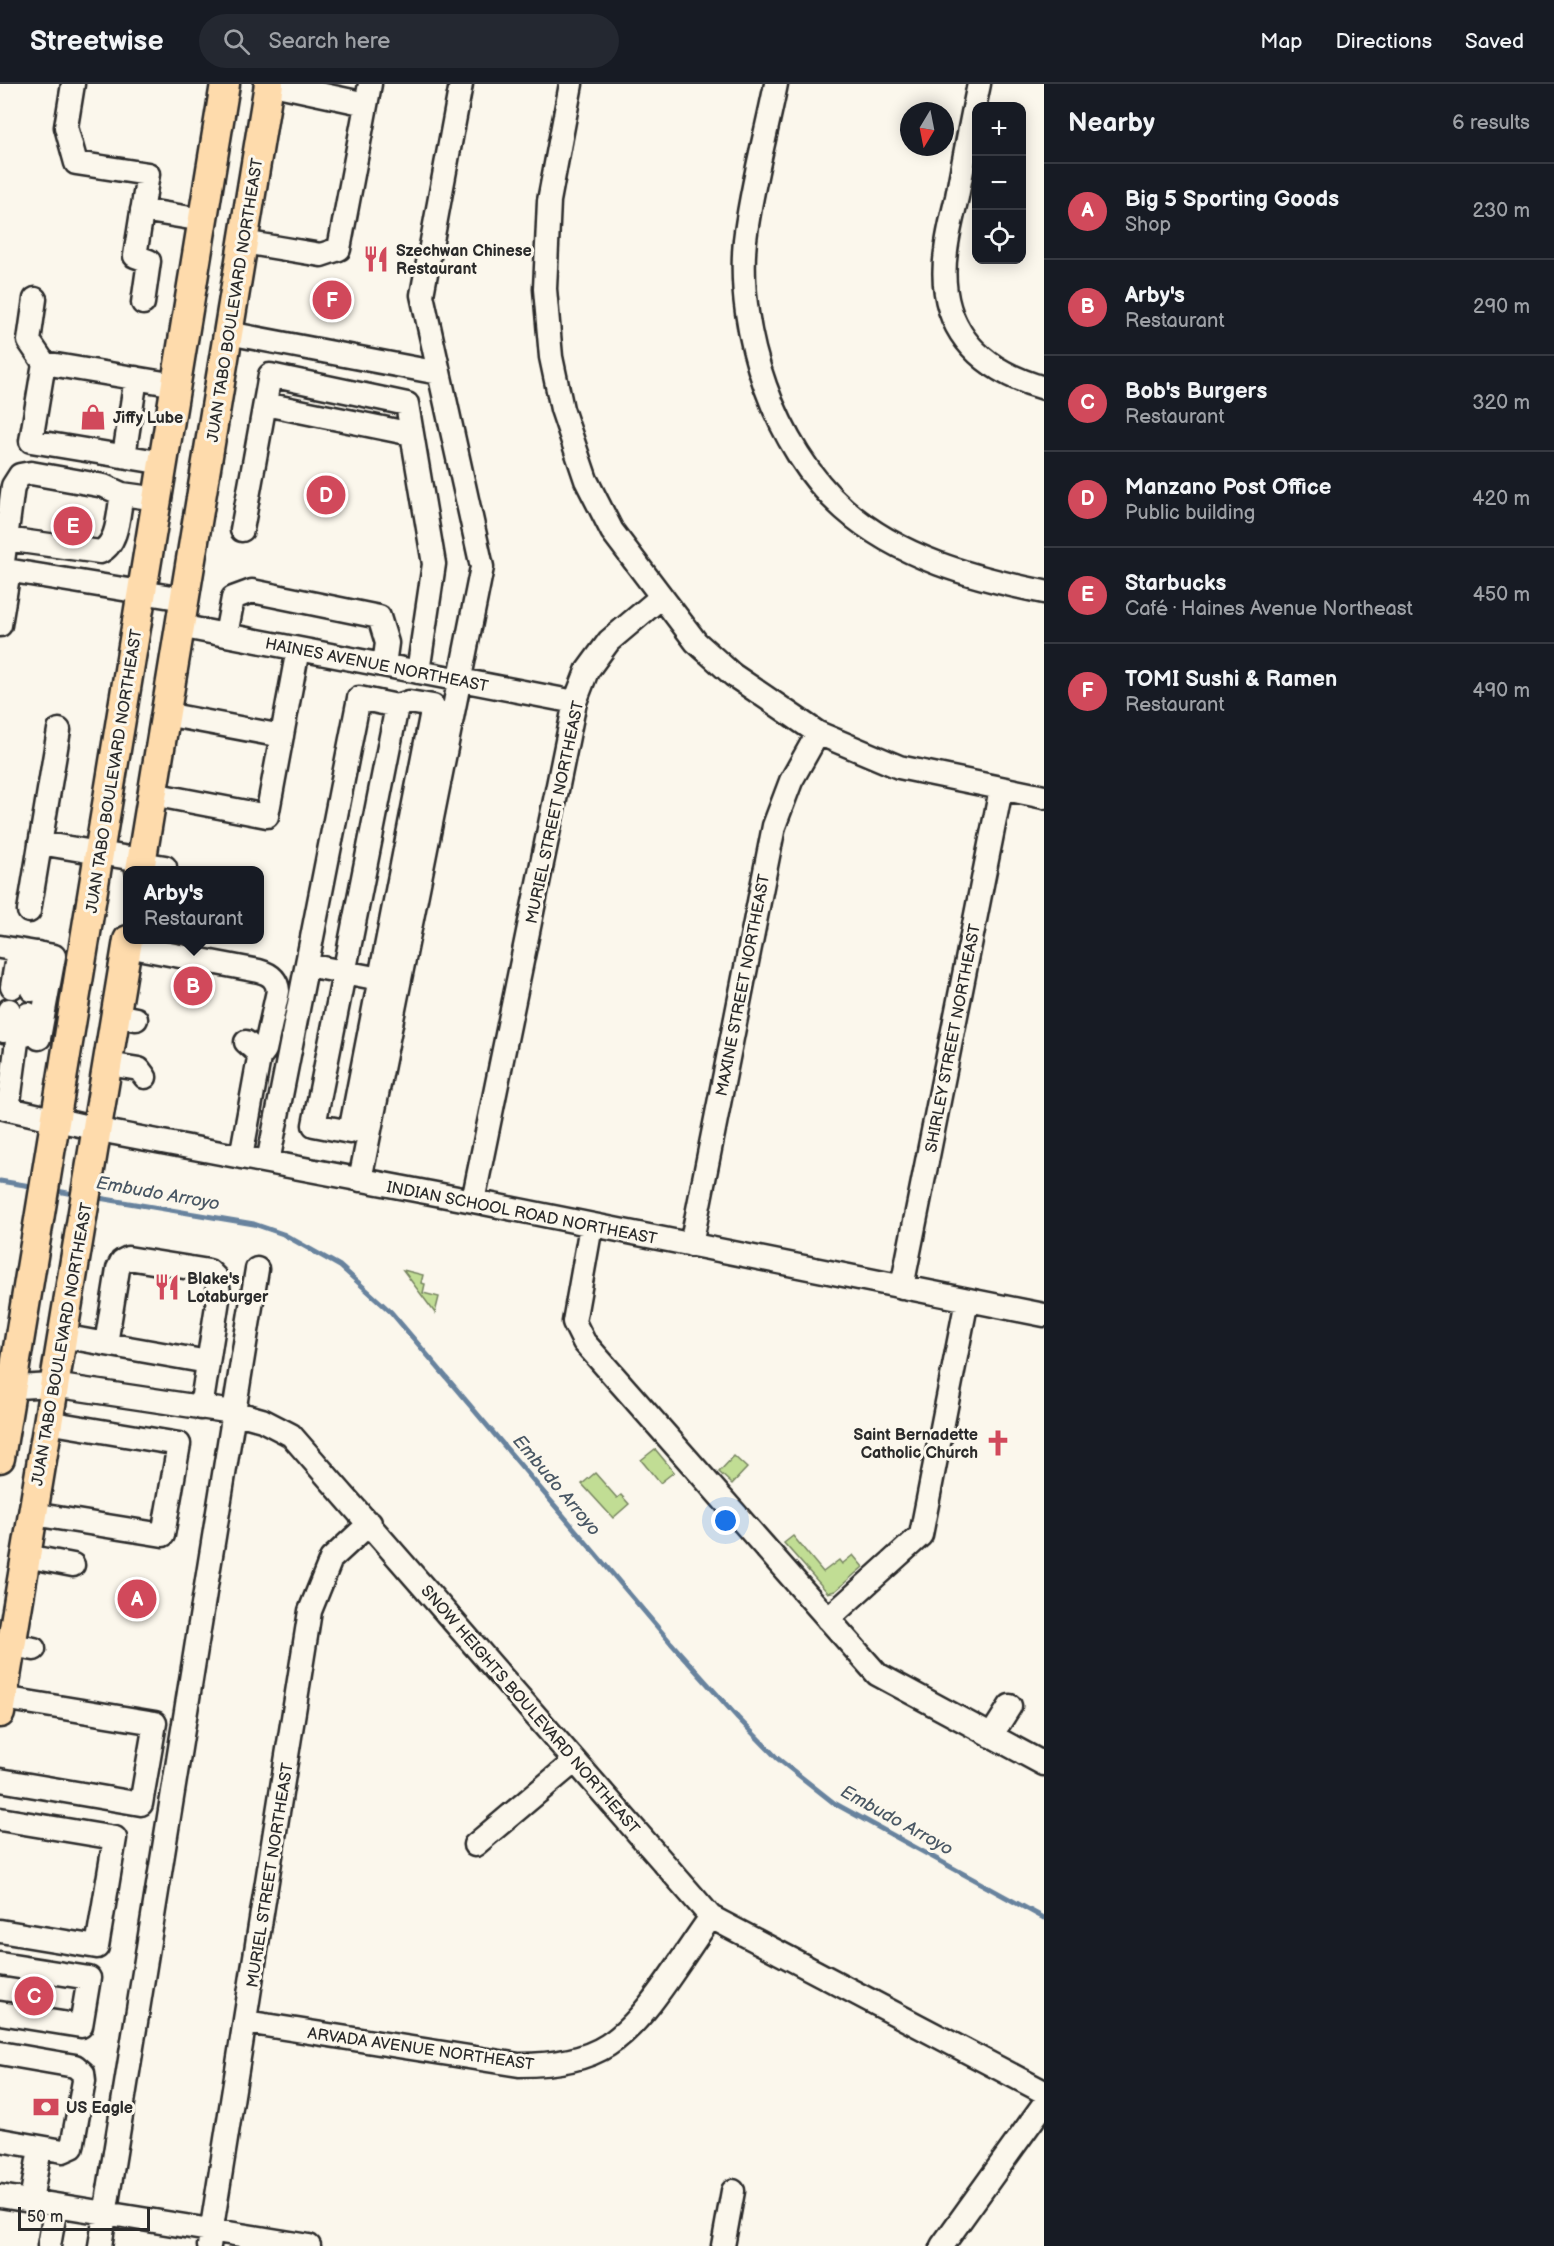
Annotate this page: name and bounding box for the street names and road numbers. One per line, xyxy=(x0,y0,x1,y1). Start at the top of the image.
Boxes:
street label: JUAN TABO BOULEVARD NORTHEAST xyxy=(204,156,267,444)
street label: JUAN TABO BOULEVARD NORTHEAST xyxy=(83,627,146,915)
street label: HAINES AVENUE NORTHEAST xyxy=(264,635,490,696)
street label: MURIEL STREET NORTHEAST xyxy=(523,699,588,925)
street label: MAXINE STREET NORTHEAST xyxy=(713,872,774,1098)
street label: SHIRLEY STREET NORTHEAST xyxy=(922,922,985,1154)
street label: INDIAN SCHOOL ROAD NORTHEAST xyxy=(385,1178,659,1249)
street label: JUAN TABO BOULEVARD NORTHEAST xyxy=(28,1201,97,1487)
street label: SNOW HEIGHTS BOULEVARD NORTHEAST xyxy=(417,1582,643,1839)
street label: MURIEL STREET NORTHEAST xyxy=(243,1761,298,1989)
street label: ARVADA AVENUE NORTHEAST xyxy=(306,2024,536,2075)

